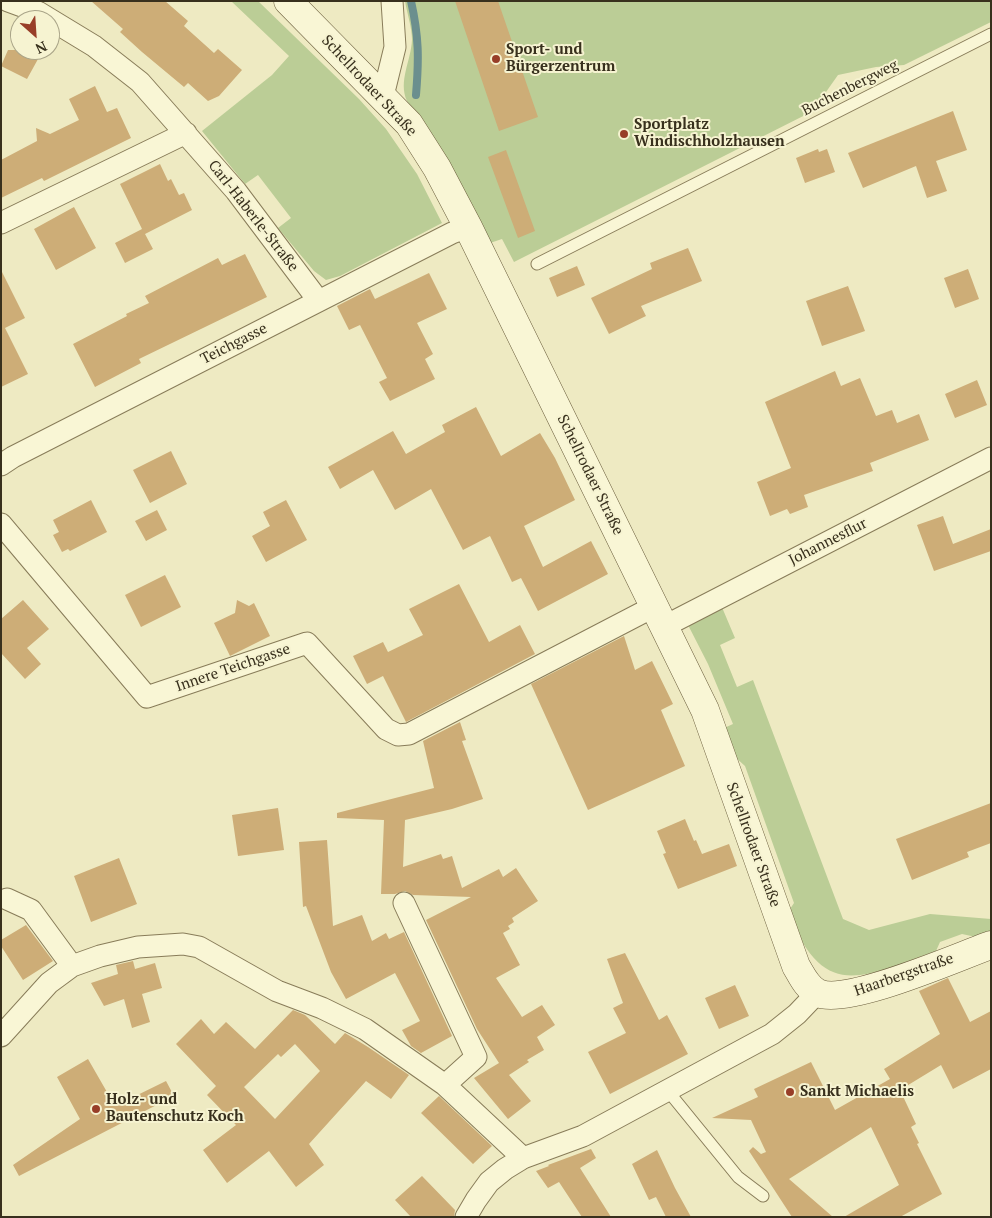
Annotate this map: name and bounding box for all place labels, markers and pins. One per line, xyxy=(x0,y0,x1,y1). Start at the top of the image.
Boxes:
place label: Sport- und Bürgerzentrum xyxy=(506,41,615,76)
marker: Sport- und Bürgerzentrum xyxy=(490,53,502,65)
place label: Sportplatz Windischholzhausen xyxy=(634,116,785,151)
marker: Sportplatz Windischholzhausen xyxy=(618,128,630,140)
place label: Sankt Michaelis xyxy=(800,1083,914,1101)
marker: Sankt Michaelis xyxy=(784,1086,796,1098)
place label: Holz- und Bautenschutz Koch xyxy=(106,1091,244,1126)
marker: Holz- und Bautenschutz Koch xyxy=(90,1103,102,1115)

